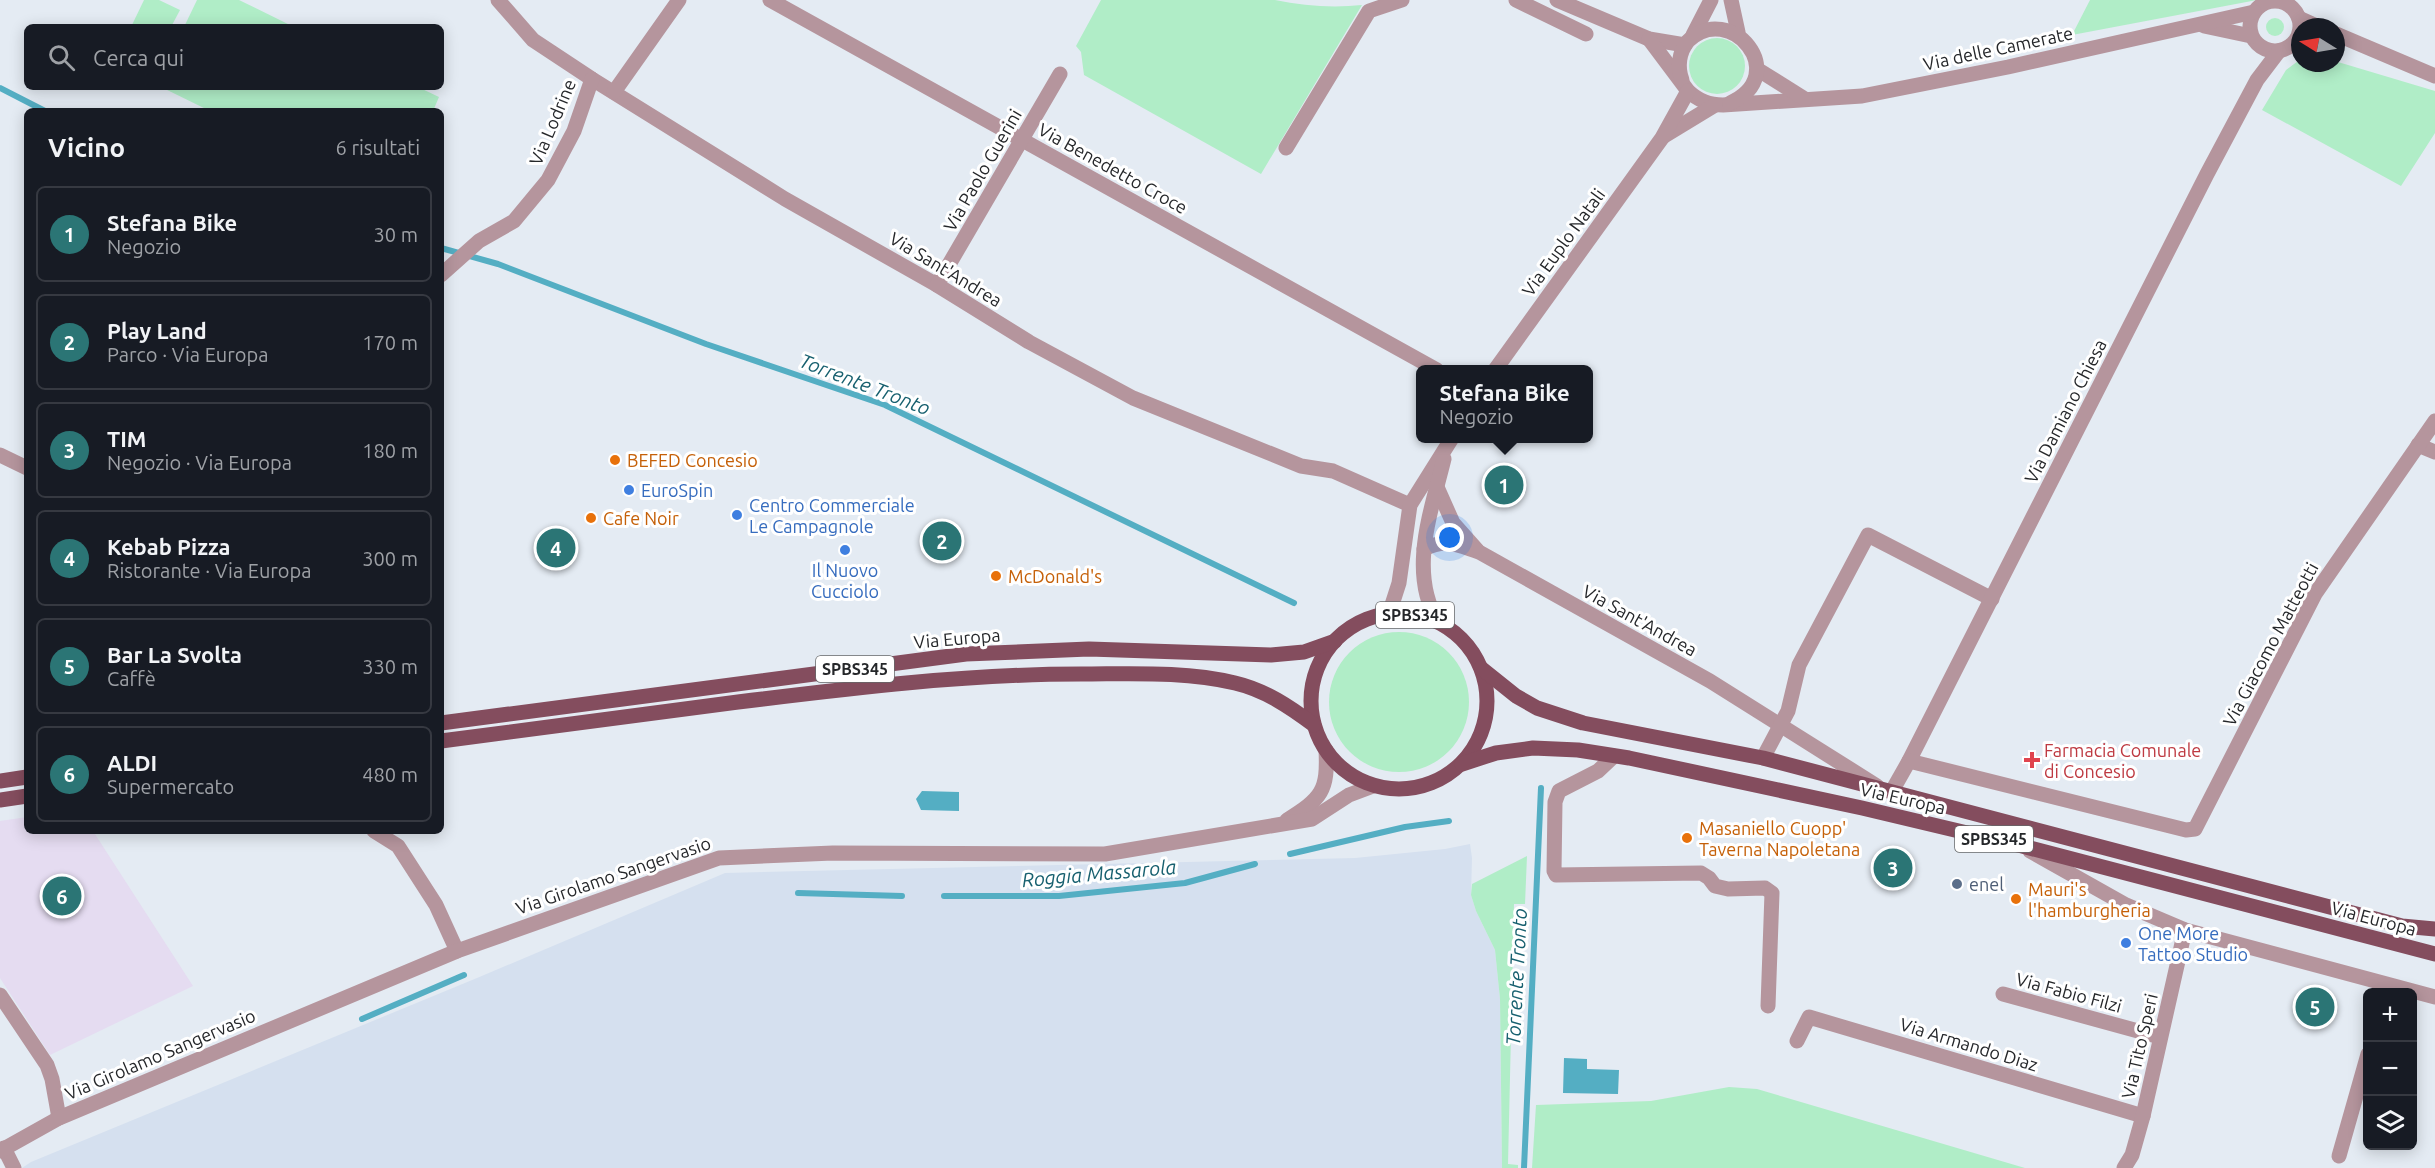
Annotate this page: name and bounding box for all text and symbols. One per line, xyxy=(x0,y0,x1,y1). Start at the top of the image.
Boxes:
north arrow xyxy=(2291,18,2345,72)
street label: Via delle Camerate xyxy=(1921,22,2075,74)
search box xyxy=(24,24,444,90)
icon: search xyxy=(45,41,78,74)
text: Cerca qui xyxy=(93,45,184,70)
street label: Via Lodrine xyxy=(525,76,579,168)
street label: Via Paolo Guerini xyxy=(939,105,1025,235)
street label: Via Benedetto Croce xyxy=(1035,119,1191,217)
text: Vicino xyxy=(48,133,125,162)
text: 6 risultati xyxy=(336,136,420,159)
street label: Via Euplo Natali xyxy=(1517,185,1609,299)
text: Stefana Bike xyxy=(107,210,237,235)
text: 1 xyxy=(64,223,75,246)
text: 30 m xyxy=(374,223,418,246)
street label: Via Sant'Andrea xyxy=(886,228,1006,310)
text: Negozio xyxy=(107,235,181,258)
text: Play Land xyxy=(107,318,207,343)
text: 2 xyxy=(64,331,75,354)
text: 170 m xyxy=(362,331,418,354)
street label: Via Damiano Chiesa xyxy=(2020,336,2110,486)
text: Parco · Via Europa xyxy=(107,343,268,366)
water label: Torrente Tronto xyxy=(797,349,933,419)
popup xyxy=(1416,365,1593,443)
text: Stefana Bike xyxy=(1439,380,1570,405)
text: Negozio xyxy=(1439,405,1513,428)
text: TIM xyxy=(107,426,146,451)
text: 3 xyxy=(64,439,75,462)
text: 180 m xyxy=(362,439,418,462)
place label: BEFED Concesio xyxy=(627,450,758,470)
text: Negozio · Via Europa xyxy=(107,451,292,474)
marker: BEFED Concesio xyxy=(608,453,622,467)
pin: 1 xyxy=(1484,462,1524,508)
place label: EuroSpin xyxy=(641,480,713,500)
marker: EuroSpin xyxy=(622,483,636,497)
place label: Centro Commerciale Le Campagnole xyxy=(749,495,915,536)
place label: Cafe Noir xyxy=(603,508,679,528)
marker: Centro Commerciale Le Campagnole xyxy=(730,508,744,522)
marker: Cafe Noir xyxy=(584,511,598,525)
pin: 2 xyxy=(922,518,962,564)
your location xyxy=(1435,523,1464,552)
pin: 4 xyxy=(536,526,576,570)
text: Kebab Pizza xyxy=(107,534,230,559)
marker: Il Nuovo Cucciolo xyxy=(838,543,852,557)
text: 4 xyxy=(64,547,75,570)
text: 300 m xyxy=(362,547,418,570)
text: Ristorante · Via Europa xyxy=(107,559,312,582)
street label: Via Giacomo Matteotti xyxy=(2218,559,2322,729)
place label: Il Nuovo Cucciolo xyxy=(811,560,879,601)
place label: McDonald's xyxy=(1008,566,1102,586)
marker: McDonald's xyxy=(989,569,1003,583)
street label: Via Sant'Andrea xyxy=(1579,580,1701,660)
road number: SPBS345 xyxy=(1376,602,1454,628)
street label: Via Europa xyxy=(913,624,1001,652)
text: Bar La Svolta xyxy=(107,642,242,667)
text: 5 xyxy=(64,655,75,678)
text: 330 m xyxy=(362,655,418,678)
road number: SPBS345 xyxy=(816,656,894,682)
text: Caffè xyxy=(107,667,156,690)
place label: Farmacia Comunale di Concesio xyxy=(2044,740,2201,781)
text: ALDI xyxy=(107,750,157,775)
marker: Farmacia Comunale di Concesio xyxy=(2025,753,2039,767)
text: 6 xyxy=(64,763,75,786)
text: 480 m xyxy=(362,763,418,786)
text: Supermercato xyxy=(107,775,234,798)
street label: Via Europa xyxy=(1858,778,1948,818)
place label: Masaniello Cuopp' Taverna Napoletana xyxy=(1699,818,1860,859)
road number: SPBS345 xyxy=(1955,826,2033,852)
marker: Masaniello Cuopp' Taverna Napoletana xyxy=(1680,831,1694,845)
street label: Via Girolamo Sangervasio xyxy=(513,832,713,918)
pin: 3 xyxy=(1874,846,1912,890)
water label: Roggia Massarola xyxy=(1021,855,1177,891)
pin: 6 xyxy=(42,874,82,918)
place label: enel xyxy=(1969,874,2004,894)
marker: enel xyxy=(1950,877,1964,891)
place label: Mauri's l'hamburgheria xyxy=(2028,879,2151,920)
marker: Mauri's l'hamburgheria xyxy=(2009,892,2023,906)
street label: Via Europa xyxy=(2329,897,2419,939)
water label: Torrente Tronto xyxy=(1501,908,1531,1046)
place label: One More Tattoo Studio xyxy=(2138,923,2248,964)
marker: One More Tattoo Studio xyxy=(2119,936,2133,950)
street label: Via Fabio Filzi xyxy=(2014,968,2124,1016)
pin: 5 xyxy=(2296,984,2334,1030)
map controls xyxy=(2363,988,2417,1150)
button: + xyxy=(2363,988,2417,1042)
street label: Via Tito Speri xyxy=(2117,991,2161,1101)
street label: Via Girolamo Sangervasio xyxy=(62,1005,258,1103)
street label: Via Armando Diaz xyxy=(1898,1014,2040,1074)
button: − xyxy=(2363,1042,2417,1096)
button: layers xyxy=(2363,1096,2417,1150)

